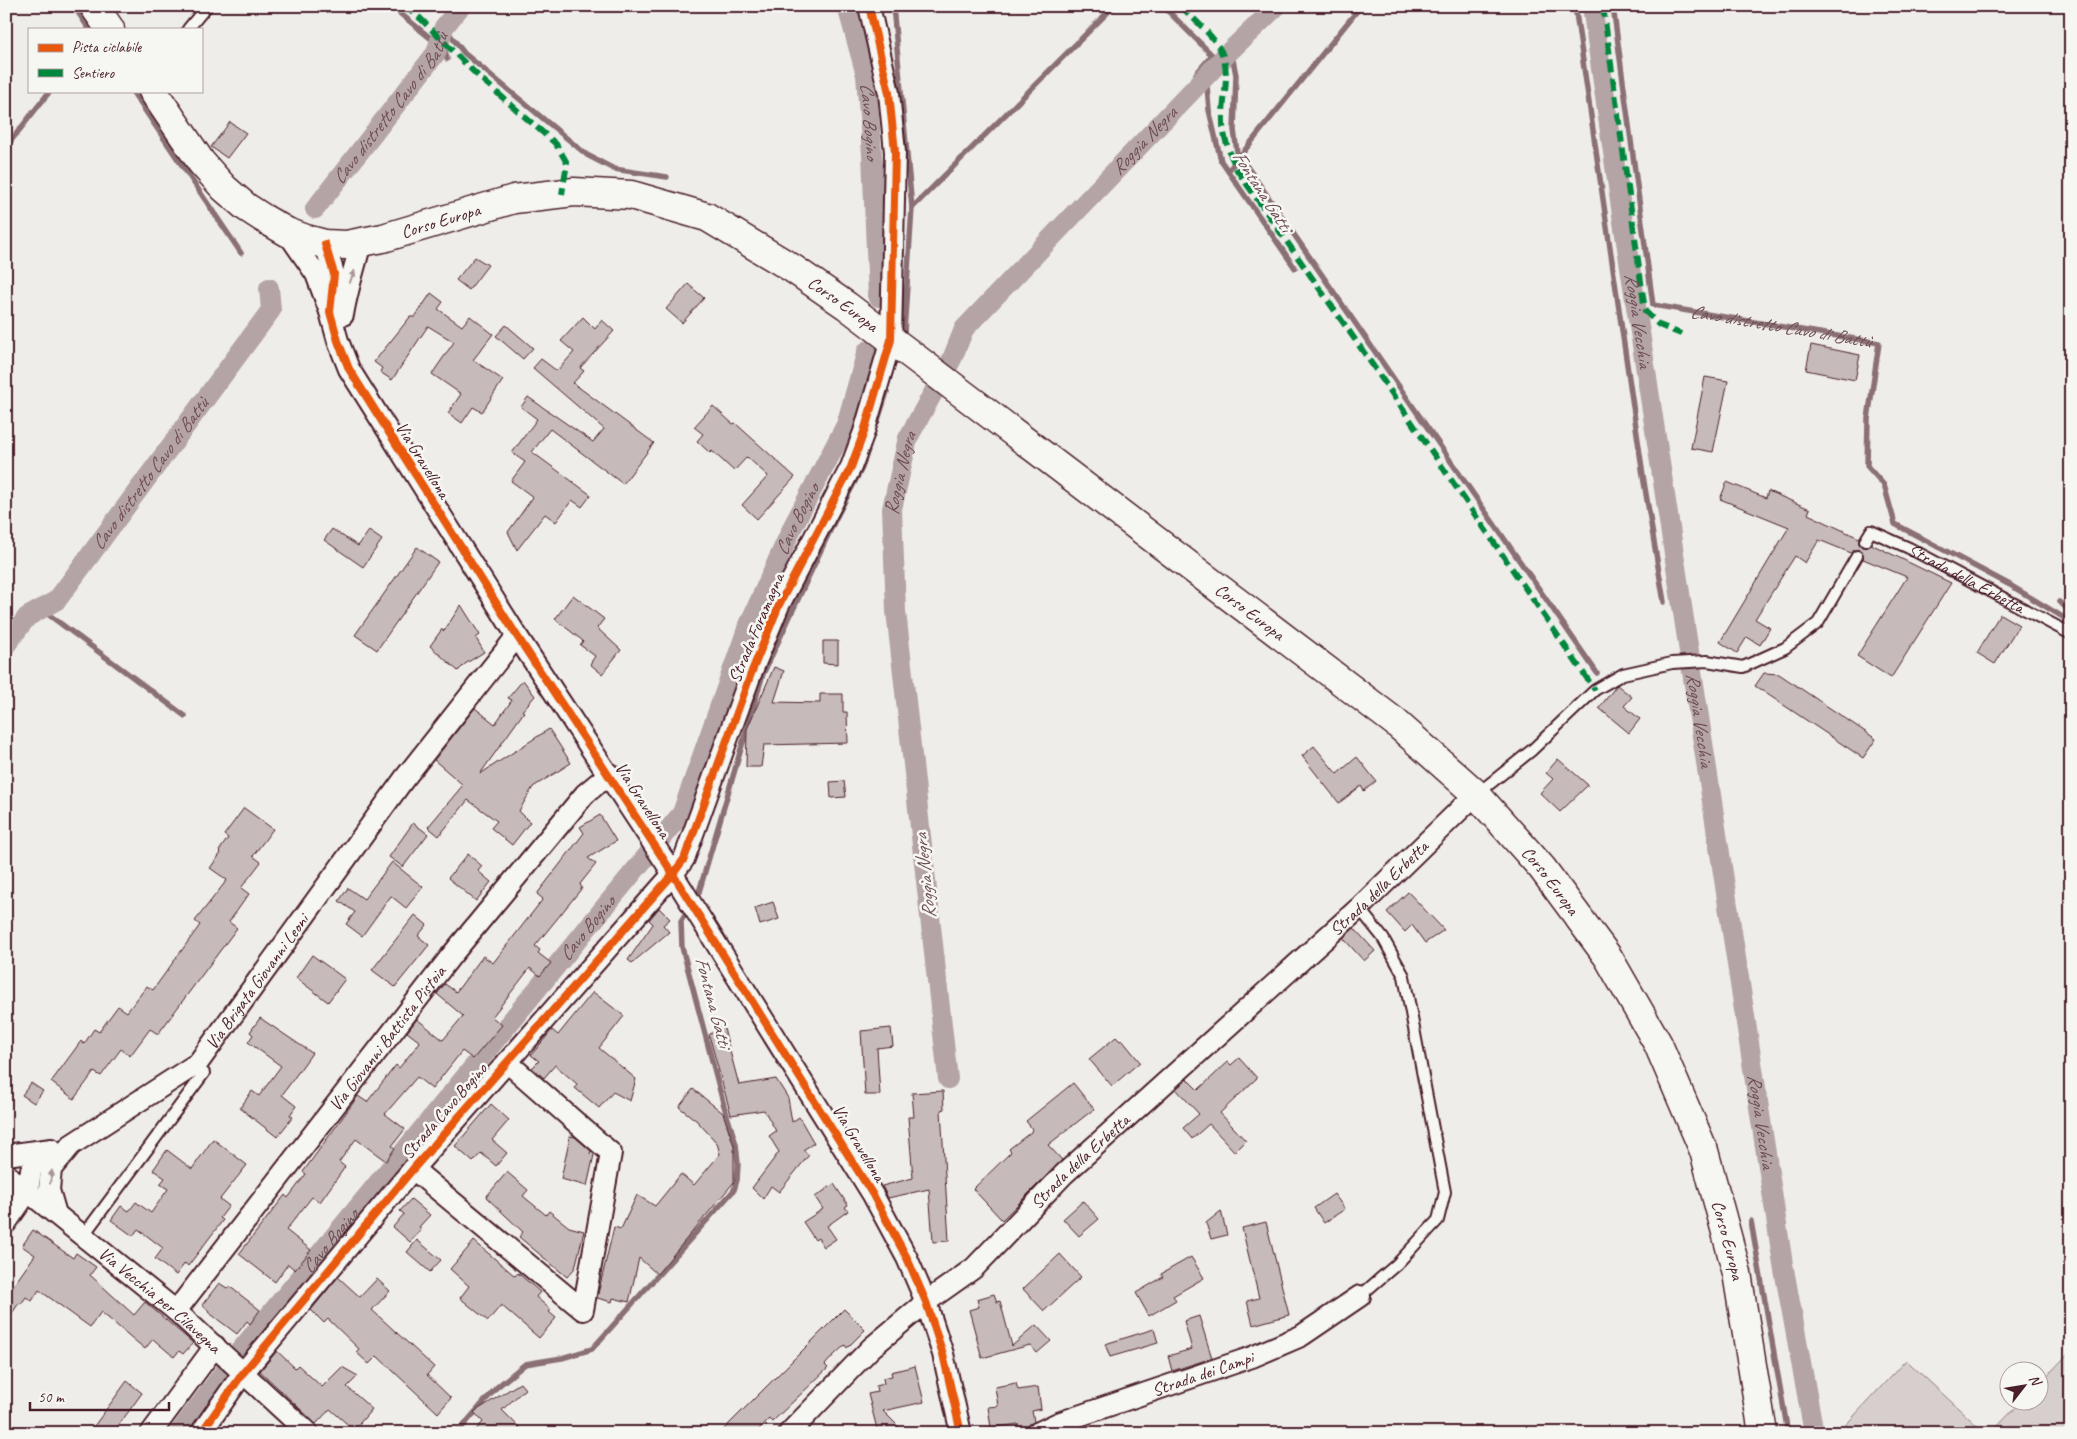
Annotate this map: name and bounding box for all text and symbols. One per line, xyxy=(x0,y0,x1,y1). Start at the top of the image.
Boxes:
legend xyxy=(28,28,202,92)
water label: Cavo distretto Cavo di Battù xyxy=(327,28,454,189)
text: Pista ciclabile xyxy=(72,38,142,57)
text: Sentiero xyxy=(72,64,115,83)
water label: Cavo Bogino xyxy=(855,82,884,163)
water label: Roggia Negra xyxy=(1106,100,1184,180)
water label: Fontana Gatti xyxy=(1227,146,1300,240)
street label: Corso Europa xyxy=(398,198,484,243)
one-way arrow xyxy=(348,269,356,284)
street label: Corso Europa xyxy=(804,271,884,338)
water label: Roggia Vecchia xyxy=(1619,272,1658,372)
water label: Cavo distretto Cavo di Battù xyxy=(1688,299,1876,354)
water label: Cavo distretto Cavo di Battù xyxy=(86,391,216,555)
street label: Via Gravellona xyxy=(391,418,456,504)
water label: Roggia Negra xyxy=(880,425,922,516)
water label: Cavo Bogino xyxy=(770,477,826,559)
street label: Strada della Erbetta xyxy=(1904,539,2029,619)
street label: Strada Foramagna xyxy=(723,569,789,686)
street label: Corso Europa xyxy=(1211,578,1290,646)
water label: Roggia Vecchia xyxy=(1680,671,1719,771)
street label: Via Gravellona xyxy=(610,758,677,844)
water label: Roggia Negra xyxy=(908,830,941,920)
street label: Strada della Erbetta xyxy=(1325,835,1434,940)
street label: Corso Europa xyxy=(1517,842,1585,921)
water label: Cavo Bogino xyxy=(553,889,623,966)
street label: Via Brigata Giovanni Leoni xyxy=(201,908,315,1054)
water label: Fontana Gatti xyxy=(689,954,738,1054)
street label: Via Giovanni Battista Pistoia xyxy=(324,960,451,1115)
street label: Strada Cavo Bogino xyxy=(396,1057,493,1164)
water label: Roggia Vecchia xyxy=(1742,1072,1780,1172)
street label: Via Gravellona xyxy=(827,1100,891,1187)
street label: Strada della Erbetta xyxy=(1026,1108,1135,1213)
one-way arrow xyxy=(47,1168,55,1184)
street label: Corso Europa xyxy=(1707,1198,1749,1283)
water label: Cavo Bogino xyxy=(296,1202,366,1279)
street label: Via Vecchia per Cilavegna xyxy=(94,1242,227,1359)
street label: Strada dei Campi xyxy=(1149,1346,1259,1401)
north arrow xyxy=(2000,1362,2050,1412)
text: N xyxy=(2025,1371,2045,1390)
scale bar xyxy=(30,1379,169,1411)
text: 50 m xyxy=(38,1388,65,1407)

